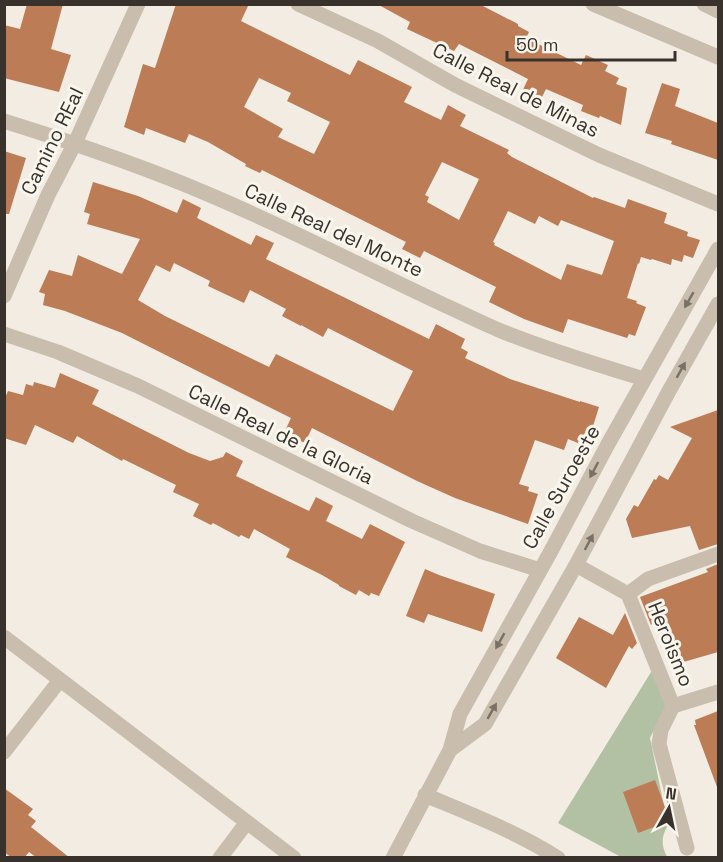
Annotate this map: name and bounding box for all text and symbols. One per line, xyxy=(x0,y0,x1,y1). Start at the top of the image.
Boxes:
scale bar xyxy=(507,24,675,62)
text: 50 m xyxy=(516,33,558,56)
street label: Calle Real de Minas xyxy=(428,37,604,143)
street label: Camino REal xyxy=(15,83,89,199)
street label: Calle Real del Monte xyxy=(241,177,427,283)
one-way arrow xyxy=(684,292,694,309)
one-way arrow xyxy=(676,362,687,378)
street label: Calle Real de la Gloria xyxy=(184,378,378,490)
street label: Calle Suroeste xyxy=(516,420,606,554)
one-way arrow xyxy=(589,462,599,479)
one-way arrow xyxy=(583,533,593,551)
street label: Heroismo xyxy=(642,598,700,690)
one-way arrow xyxy=(495,633,505,650)
one-way arrow xyxy=(487,702,497,719)
north arrow xyxy=(639,778,699,838)
text: N xyxy=(664,782,678,805)

